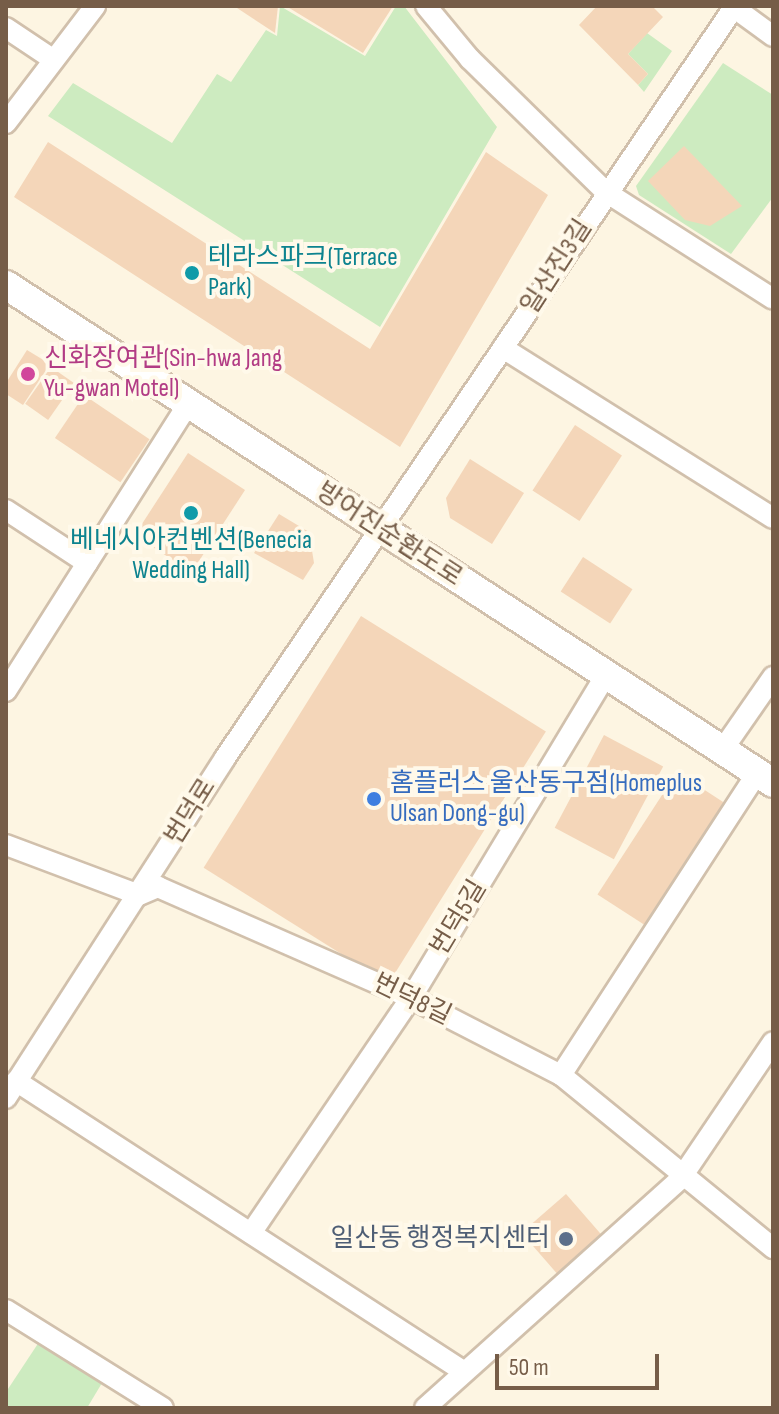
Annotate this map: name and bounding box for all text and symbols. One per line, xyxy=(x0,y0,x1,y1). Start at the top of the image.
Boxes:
street label: 일산진3길 xyxy=(515,214,599,320)
place label: 테라스파크(Terrace Park) xyxy=(208,242,398,304)
marker: 테라스파크(Terrace Park) xyxy=(183,264,201,282)
place label: 신화장여관(Sin-hwa Jang Yu-gwan Motel) xyxy=(44,343,282,404)
marker: 신화장여관(Sin-hwa Jang Yu-gwan Motel) xyxy=(19,365,37,383)
street label: 방어진순환도로 xyxy=(310,476,468,594)
marker: 베네시아컨벤션(Benecia Wedding Hall) xyxy=(182,504,200,522)
place label: 베네시아컨벤션(Benecia Wedding Hall) xyxy=(70,525,312,586)
place label: 홈플러스 울산동구점(Homeplus Ulsan Dong-gu) xyxy=(390,768,702,830)
street label: 번덕로 xyxy=(159,773,223,851)
marker: 홈플러스 울산동구점(Homeplus Ulsan Dong-gu) xyxy=(365,790,383,808)
street label: 번덕5길 xyxy=(424,875,494,961)
street label: 번덕8길 xyxy=(368,968,456,1032)
place label: 일산동 행정복지센터 xyxy=(331,1223,550,1255)
marker: 일산동 행정복지센터 xyxy=(557,1230,575,1248)
scale bar xyxy=(499,1338,663,1388)
text: 50 m xyxy=(509,1353,549,1382)

